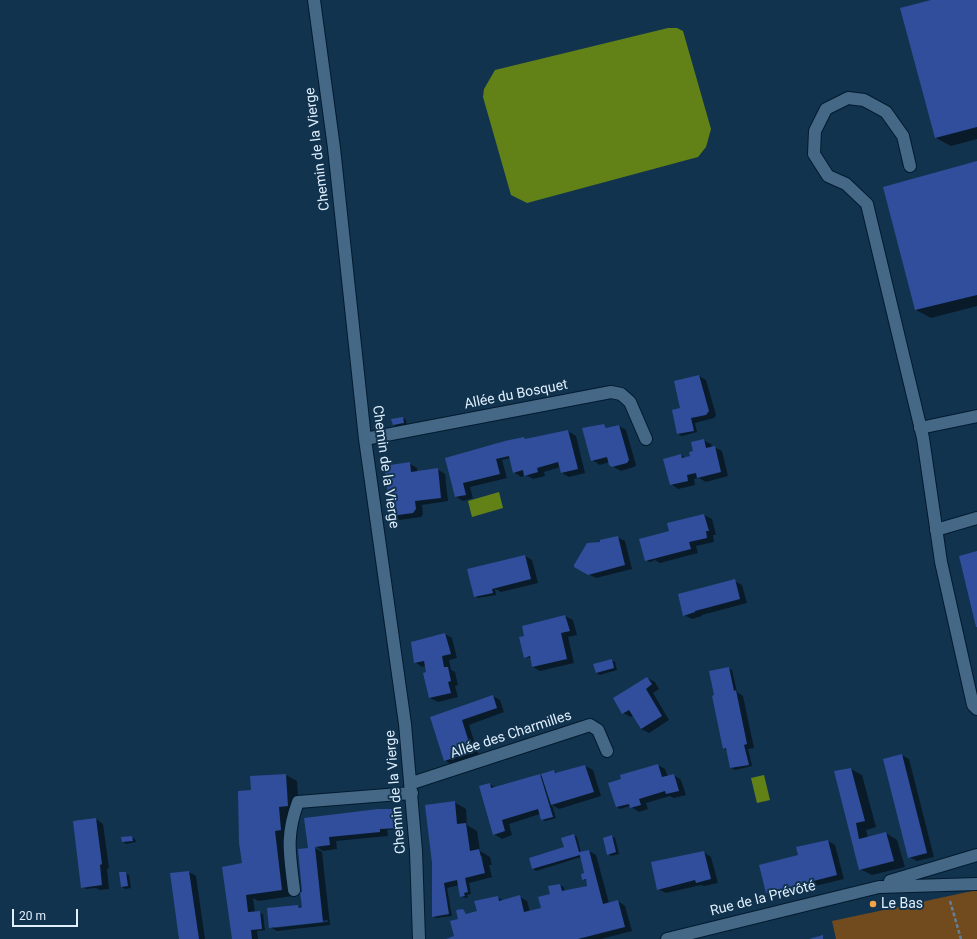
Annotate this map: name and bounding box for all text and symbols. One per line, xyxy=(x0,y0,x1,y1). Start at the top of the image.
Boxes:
street label: Chemin de la Vierge xyxy=(302,86,334,212)
street label: Allée du Bosquet xyxy=(463,377,569,413)
street label: Chemin de la Vierge xyxy=(368,404,402,530)
street label: Allée des Charmilles xyxy=(448,707,574,763)
street label: Chemin de la Vierge xyxy=(382,729,410,855)
street label: Rue de la Prévôté xyxy=(709,878,817,920)
place label: Le Bas xyxy=(881,896,923,912)
marker: Le Bas xyxy=(868,899,878,909)
scale bar xyxy=(14,901,80,927)
text: 20 m xyxy=(19,909,46,923)

